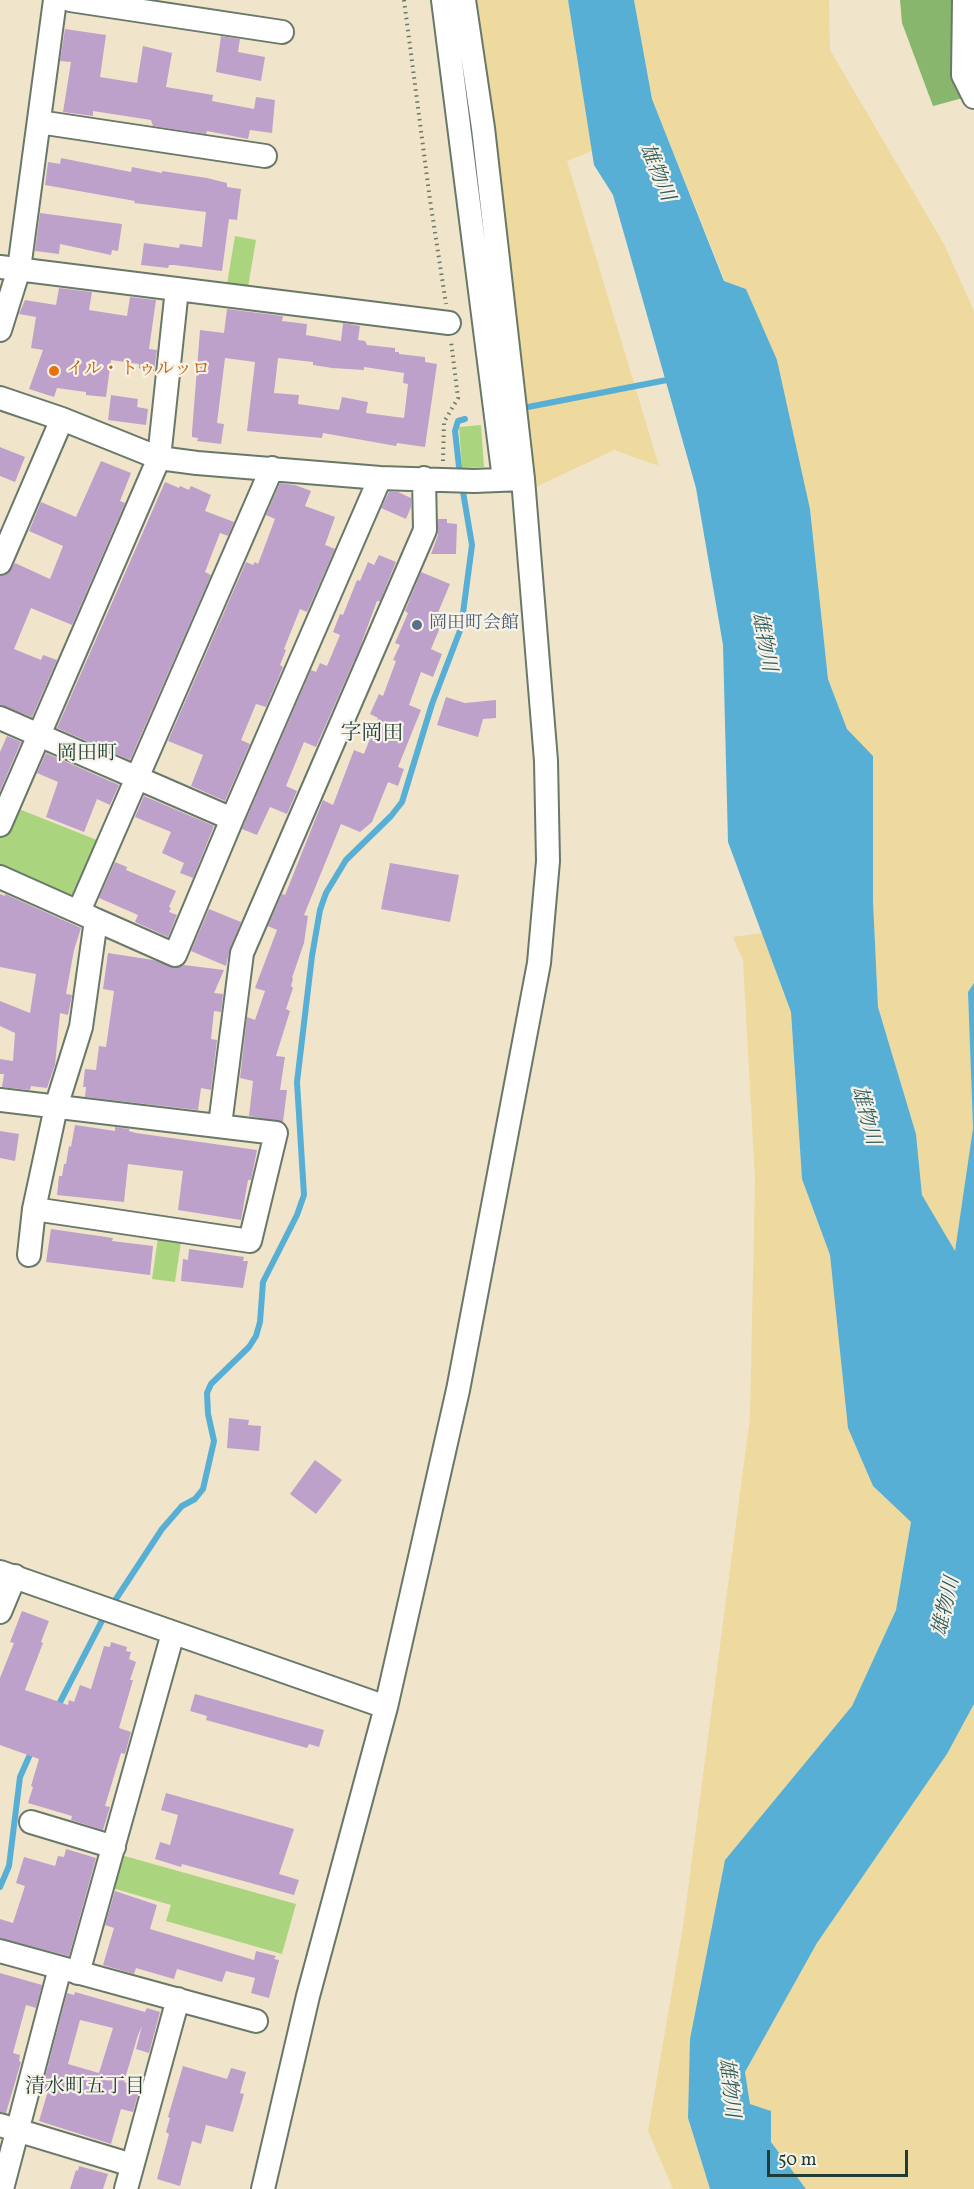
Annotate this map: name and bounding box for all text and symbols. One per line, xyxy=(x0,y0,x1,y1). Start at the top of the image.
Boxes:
water label: 雄物川 xyxy=(632,141,678,205)
place label: イル・トゥルッロ xyxy=(66,360,210,382)
marker: イル・トゥルッロ xyxy=(47,364,61,378)
water label: 雄物川 xyxy=(744,610,780,674)
place label: 岡田町会館 xyxy=(429,614,519,636)
marker: 岡田町会館 xyxy=(410,618,424,632)
district label: 字岡田 xyxy=(341,722,403,748)
district label: 岡田町 xyxy=(57,743,117,767)
water label: 雄物川 xyxy=(845,1084,883,1148)
water label: 雄物川 xyxy=(930,1575,966,1639)
water label: 雄物川 xyxy=(711,2057,743,2119)
district label: 清水町五丁目 xyxy=(25,2076,145,2100)
scale bar xyxy=(770,2138,911,2176)
text: 50 m xyxy=(778,2148,817,2173)

